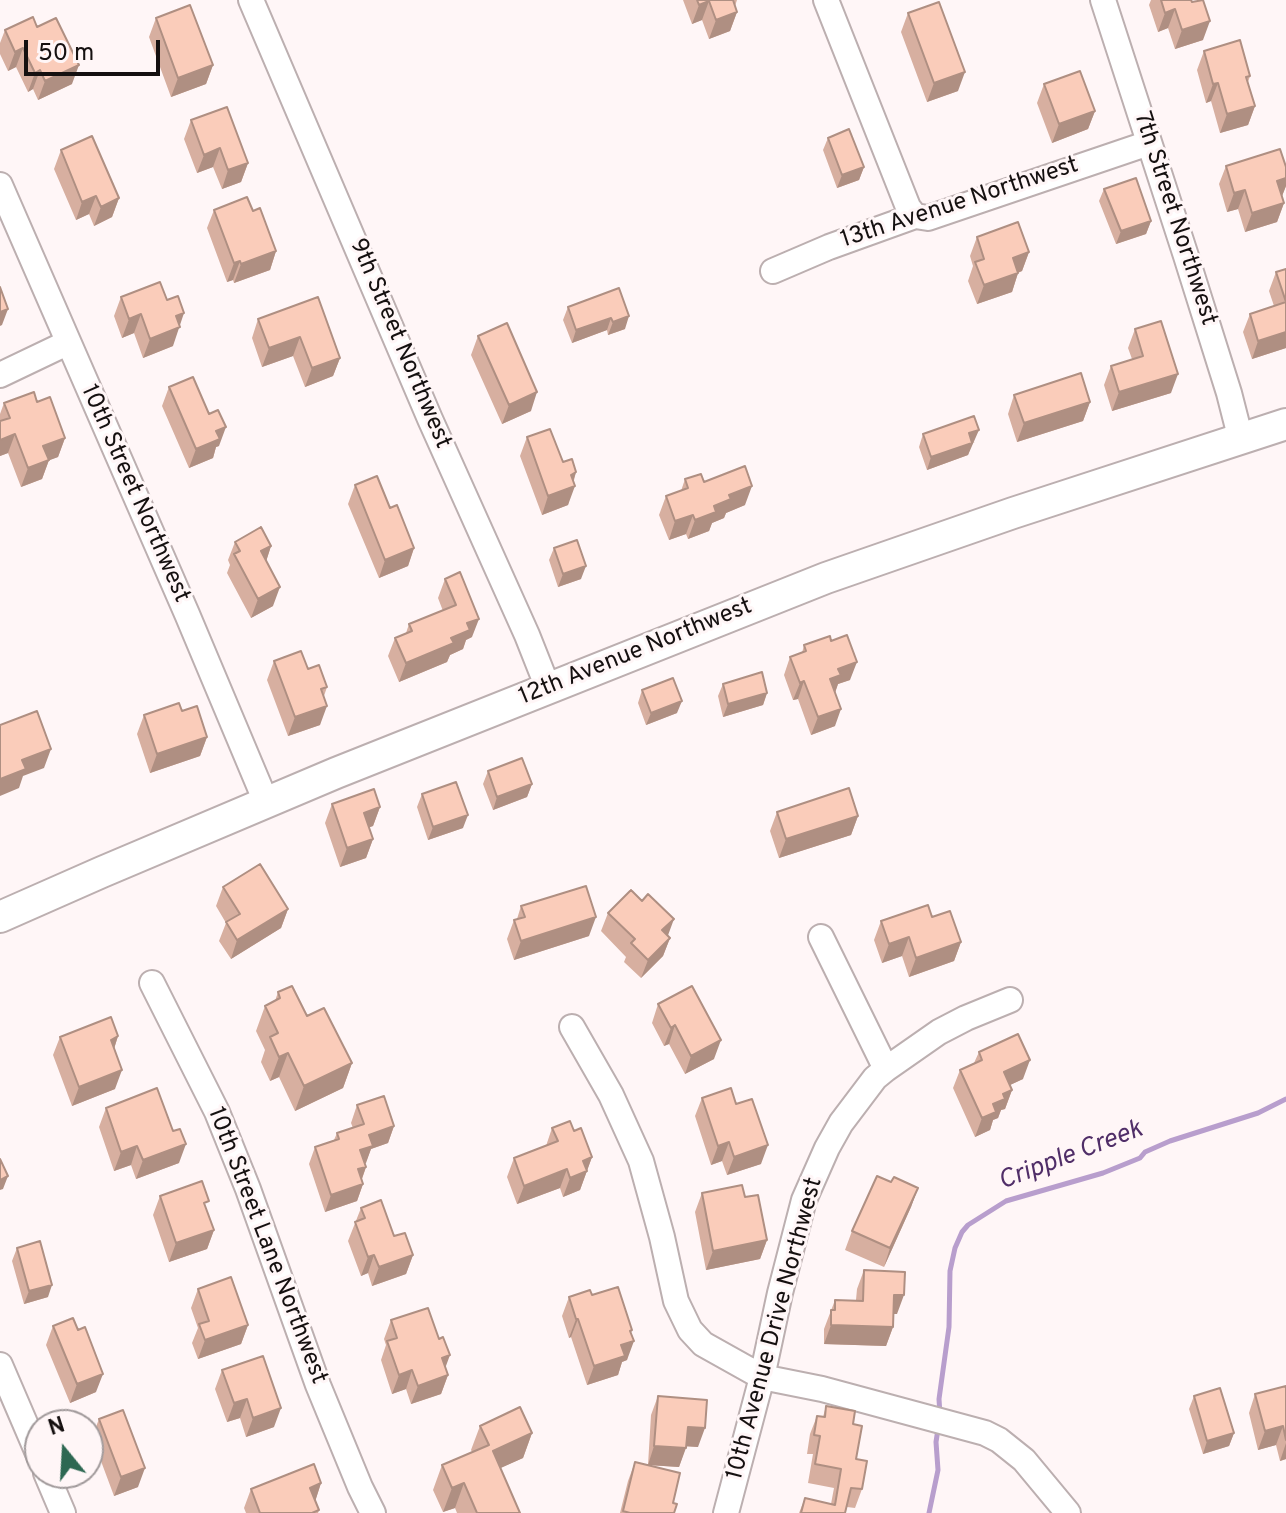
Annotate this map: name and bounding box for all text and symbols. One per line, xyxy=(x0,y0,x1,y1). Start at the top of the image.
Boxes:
scale bar xyxy=(28,24,164,74)
text: 50 m xyxy=(38,39,94,69)
street label: 7th Street Northwest xyxy=(1126,109,1222,329)
street label: 13th Avenue Northwest xyxy=(838,152,1082,256)
street label: 9th Street Northwest xyxy=(342,235,456,453)
street label: 10th Street Northwest xyxy=(73,381,195,607)
street label: 12th Avenue Northwest xyxy=(515,593,757,713)
street label: 10th Street Lane Northwest xyxy=(200,1104,332,1388)
water label: Cripple Creek xyxy=(995,1115,1147,1199)
street label: 10th Avenue Drive Northwest xyxy=(722,1175,830,1483)
north arrow xyxy=(24,1409,104,1489)
text: N xyxy=(45,1412,69,1443)

